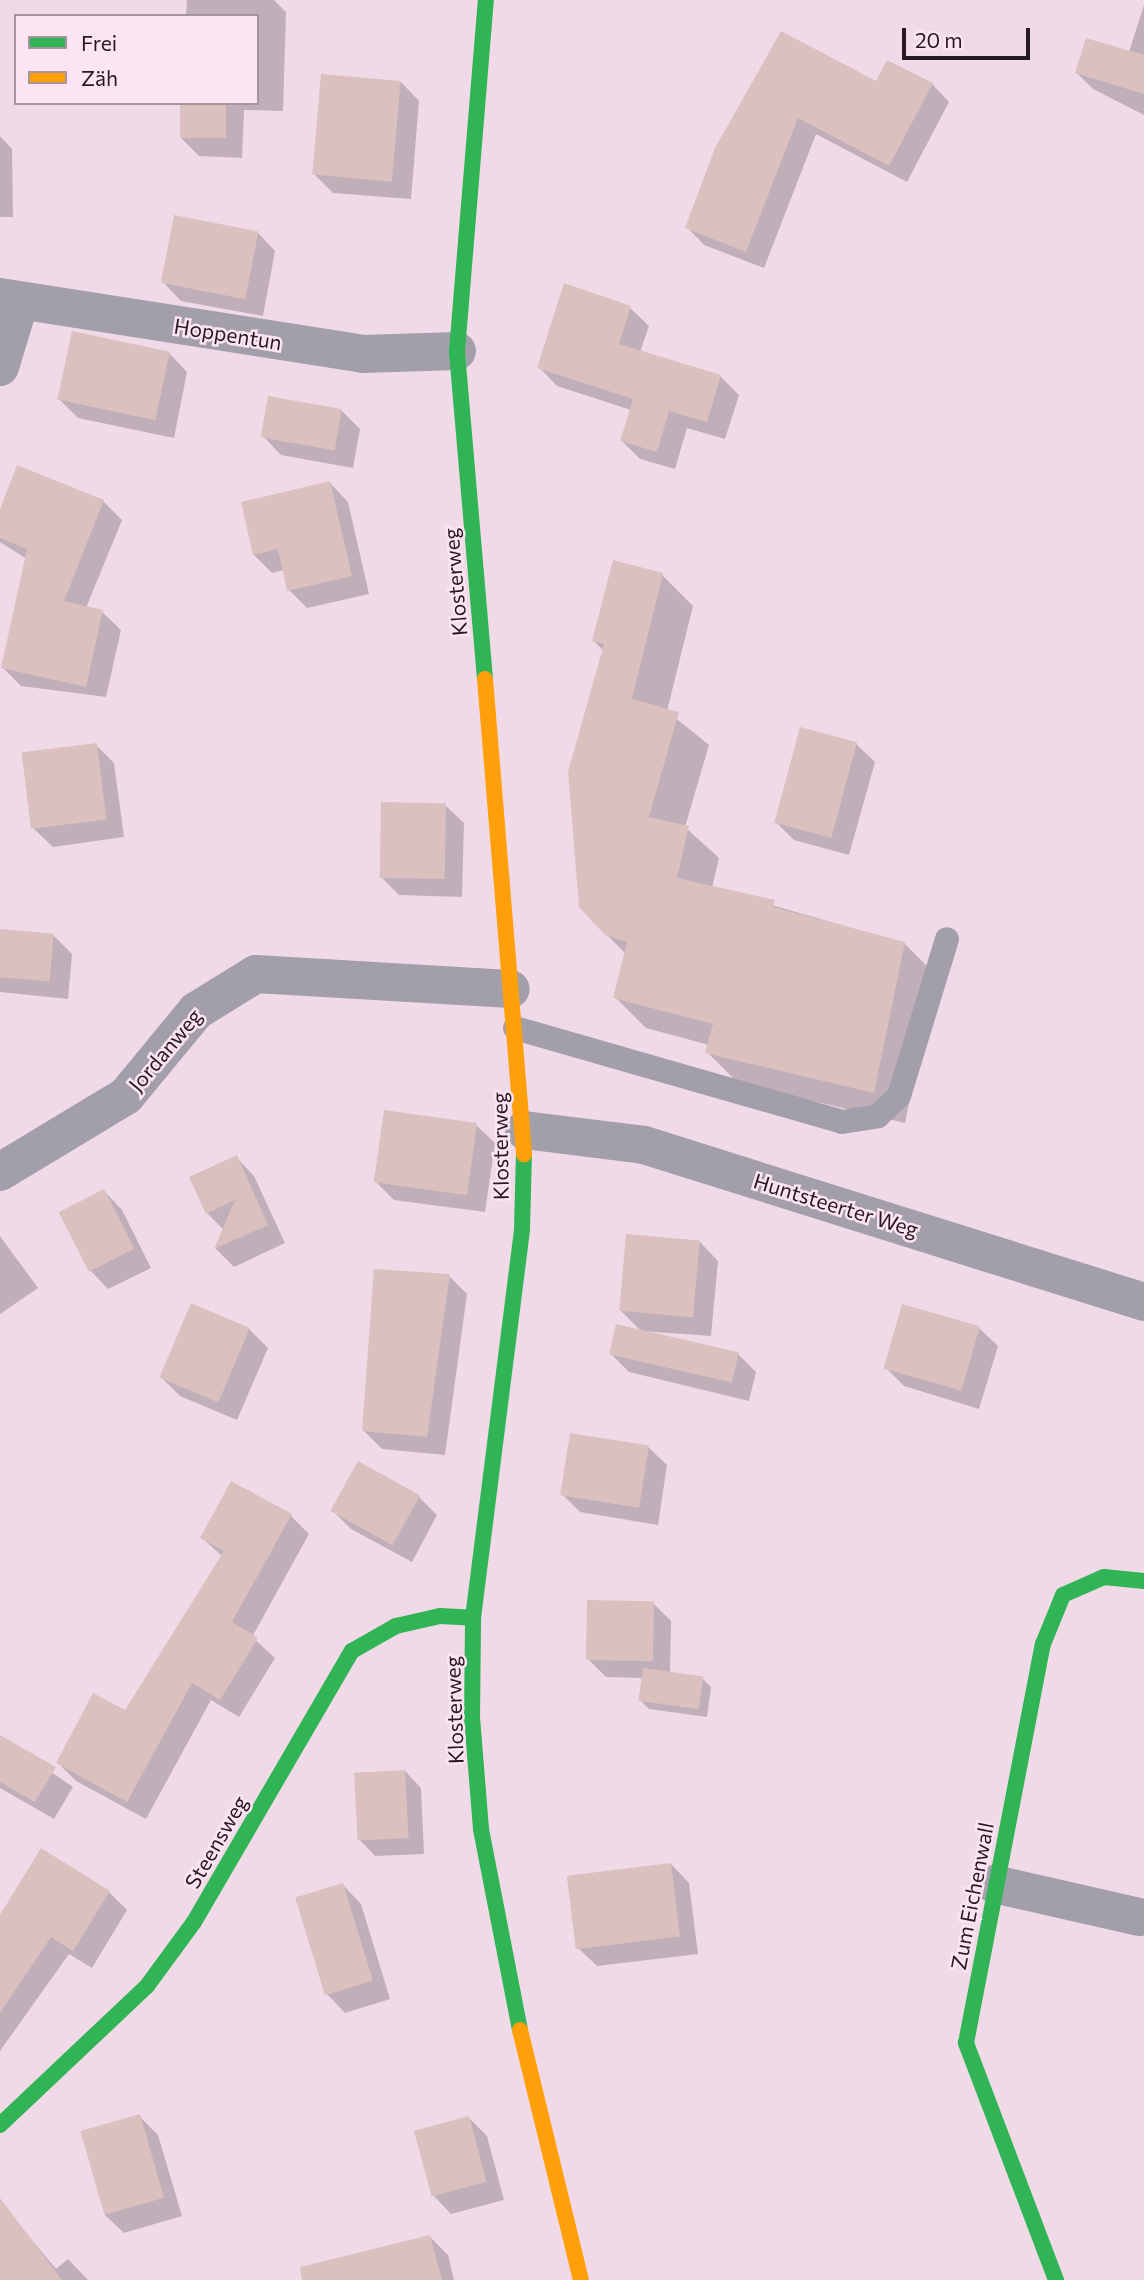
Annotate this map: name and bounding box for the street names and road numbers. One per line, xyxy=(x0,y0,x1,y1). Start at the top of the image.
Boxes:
street label: Hoppentun xyxy=(172,313,284,355)
street label: Klosterweg xyxy=(438,527,472,637)
street label: Jordanweg xyxy=(123,1003,207,1097)
street label: Klosterweg xyxy=(486,1092,514,1200)
street label: Huntsteerter Weg xyxy=(751,1168,921,1242)
street label: Klosterweg xyxy=(440,1656,468,1764)
street label: Steensweg xyxy=(179,1791,253,1893)
street label: Zum Eichenwall xyxy=(945,1820,999,1972)

